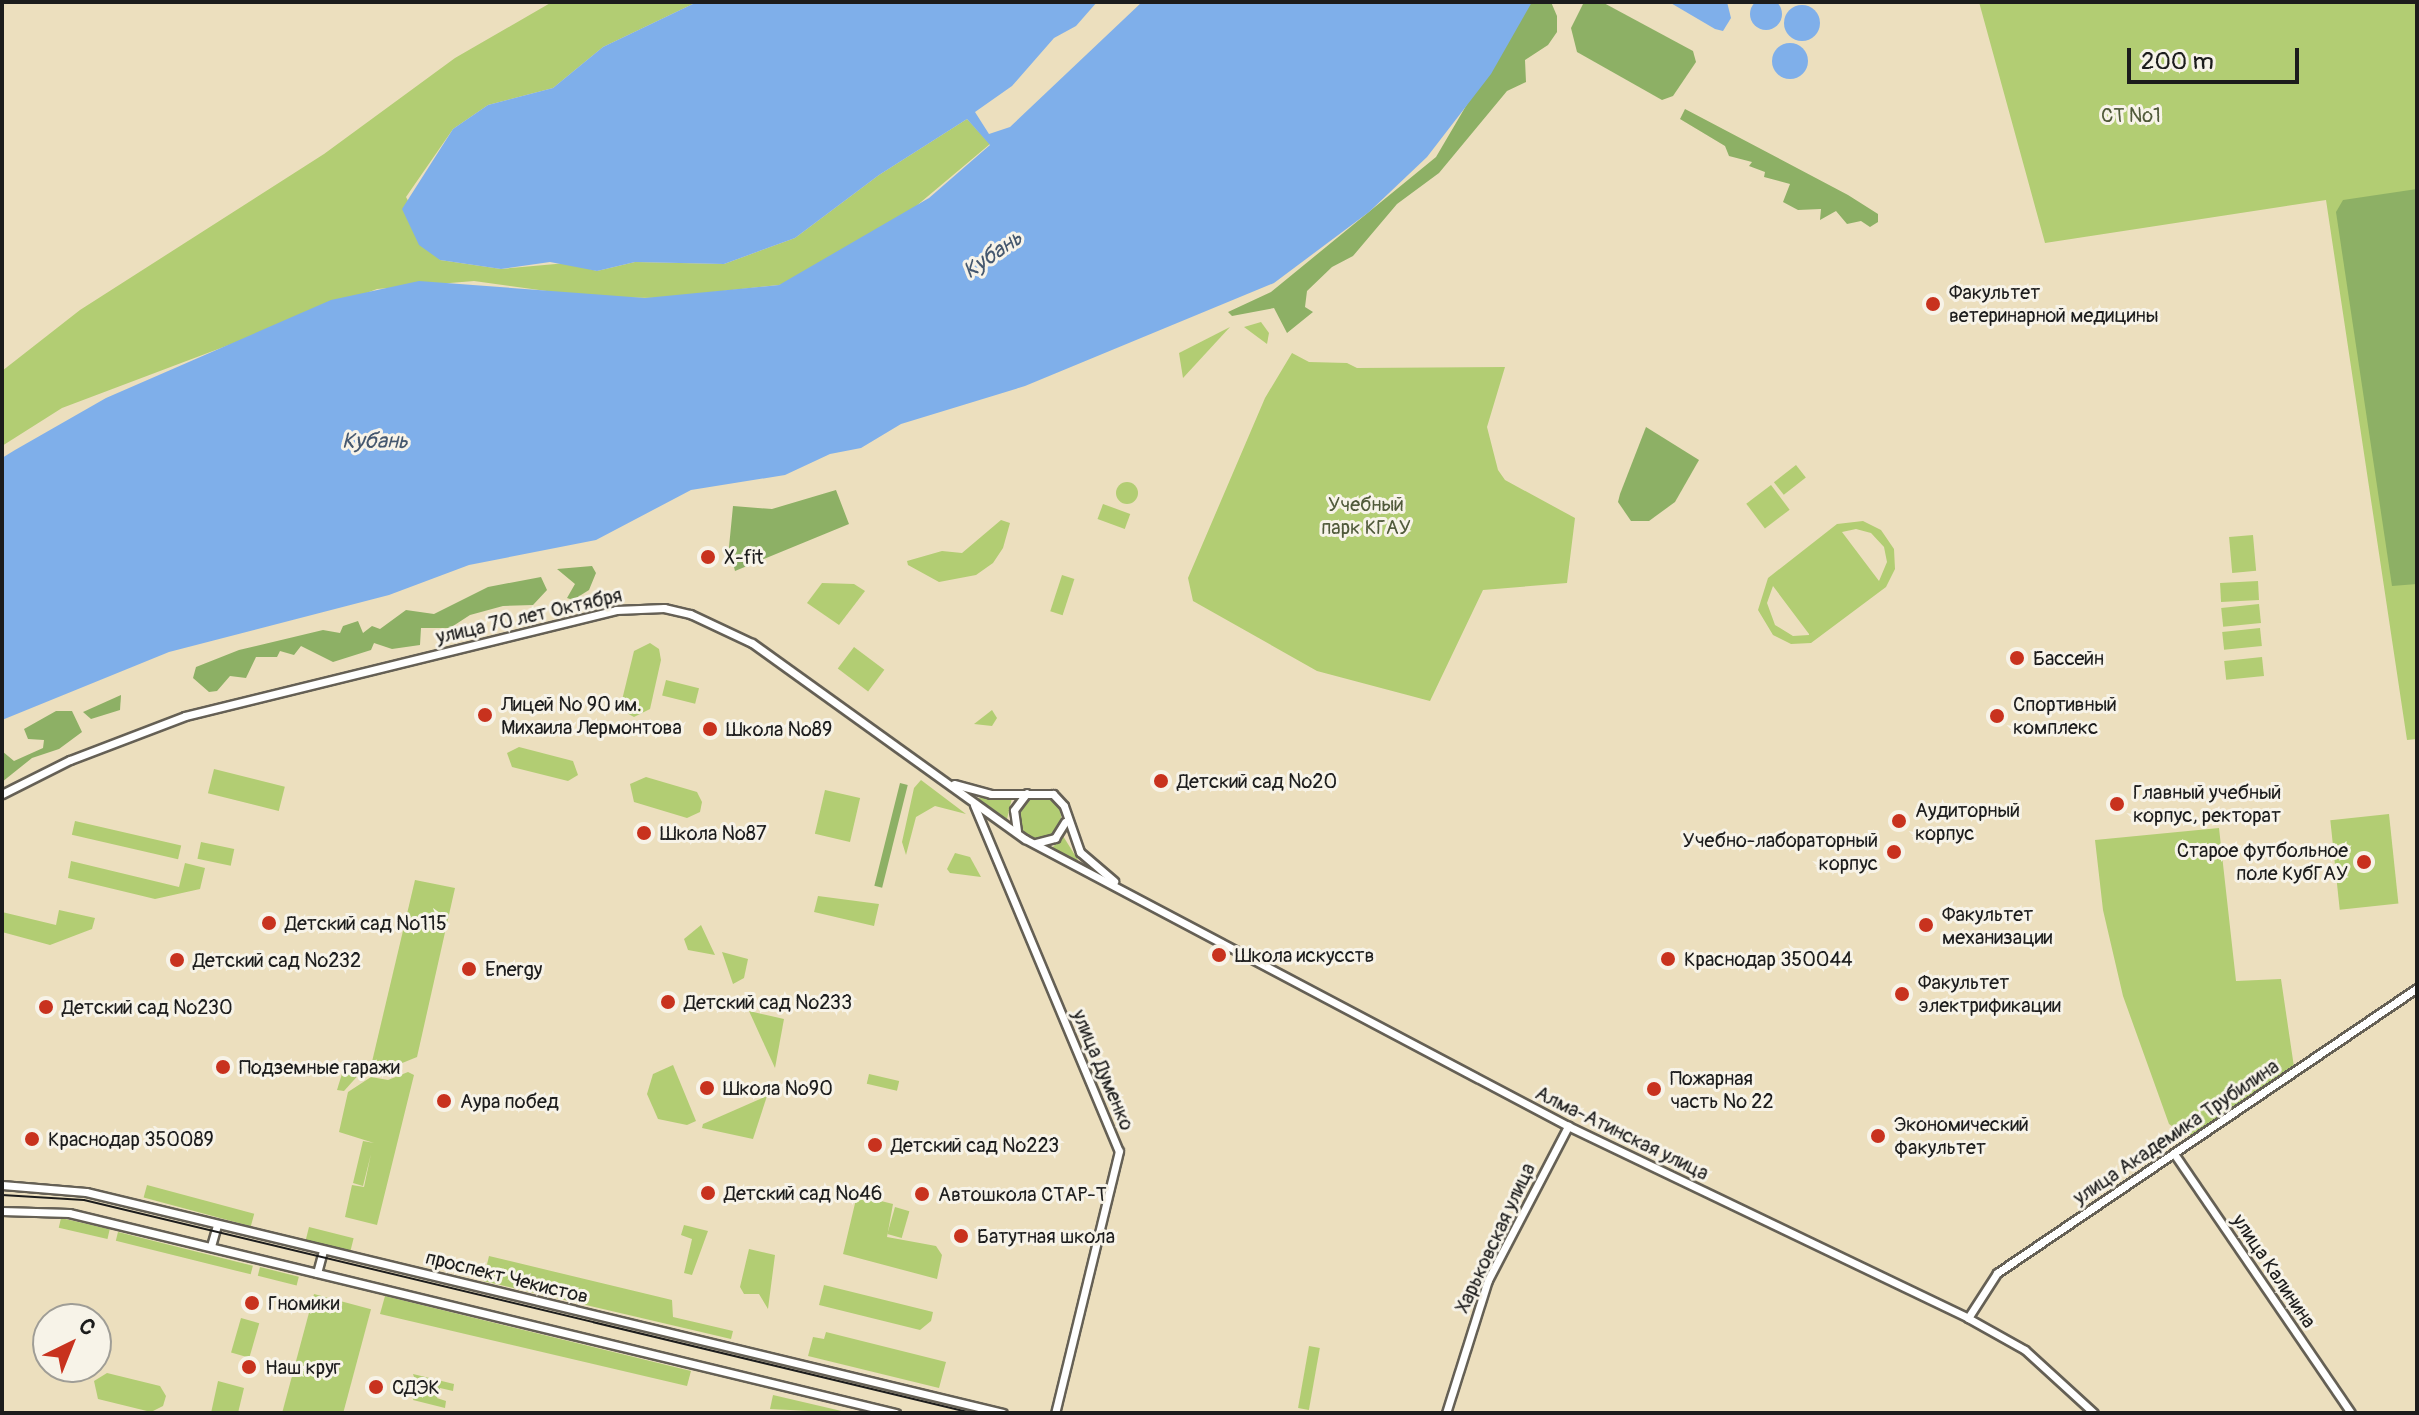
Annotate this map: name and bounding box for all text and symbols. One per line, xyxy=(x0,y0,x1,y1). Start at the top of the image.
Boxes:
scale bar xyxy=(2131,32,2303,82)
text: 200 m xyxy=(2141,47,2214,76)
park label: СТ №1 xyxy=(2101,103,2161,127)
water label: Кубань xyxy=(958,225,1028,285)
place label: Факультет ветеринарной медицины xyxy=(1949,280,2159,327)
marker: Факультет ветеринарной медицины xyxy=(1924,295,1942,313)
water label: Кубань xyxy=(342,429,408,455)
park label: Учебный парк КГАУ xyxy=(1321,492,1411,539)
place label: X-fit xyxy=(724,545,764,569)
marker: X-fit xyxy=(699,548,717,566)
street label: улица 70 лет Октября xyxy=(434,583,624,649)
place label: Бассейн xyxy=(2033,646,2104,670)
marker: Бассейн xyxy=(2008,649,2026,667)
place label: Лицей № 90 им. Михаила Лермонтова xyxy=(501,692,682,739)
place label: Спортивный комплекс xyxy=(2013,692,2117,739)
marker: Лицей № 90 им. Михаила Лермонтова xyxy=(476,706,494,724)
marker: Спортивный комплекс xyxy=(1988,707,2006,725)
place label: Школа №89 xyxy=(726,717,832,741)
marker: Школа №89 xyxy=(701,720,719,738)
place label: Детский сад №20 xyxy=(1177,769,1337,793)
marker: Детский сад №20 xyxy=(1152,772,1170,790)
place label: Главный учебный корпус, ректорат xyxy=(2133,780,2281,827)
marker: Главный учебный корпус, ректорат xyxy=(2108,795,2126,813)
place label: Аудиторный корпус xyxy=(1915,798,2020,845)
marker: Аудиторный корпус xyxy=(1890,812,1908,830)
place label: Школа №87 xyxy=(660,821,766,845)
marker: Школа №87 xyxy=(635,824,653,842)
place label: Учебно-лабораторный корпус xyxy=(1683,828,1878,875)
place label: Старое футбольное поле КубГАУ xyxy=(2177,838,2348,885)
marker: Учебно-лабораторный корпус xyxy=(1885,843,1903,861)
marker: Старое футбольное поле КубГАУ xyxy=(2355,853,2373,871)
place label: Факультет механизации xyxy=(1942,902,2052,949)
place label: Детский сад №115 xyxy=(285,911,447,935)
marker: Детский сад №115 xyxy=(260,914,278,932)
marker: Факультет механизации xyxy=(1917,916,1935,934)
place label: Школа искусств xyxy=(1235,943,1374,967)
marker: Школа искусств xyxy=(1210,946,1228,964)
place label: Краснодар 350044 xyxy=(1684,947,1853,971)
place label: Детский сад №232 xyxy=(193,948,361,972)
marker: Краснодар 350044 xyxy=(1659,950,1677,968)
marker: Детский сад №232 xyxy=(168,951,186,969)
place label: Energy xyxy=(485,957,542,981)
marker: Energy xyxy=(460,960,478,978)
place label: Факультет электрификации xyxy=(1918,970,2061,1017)
marker: Факультет электрификации xyxy=(1893,985,1911,1003)
place label: Детский сад №233 xyxy=(684,990,852,1014)
marker: Детский сад №233 xyxy=(659,993,677,1011)
place label: Детский сад №230 xyxy=(62,995,233,1019)
marker: Детский сад №230 xyxy=(37,998,55,1016)
street label: улица Думенко xyxy=(1067,1006,1139,1134)
street label: улица Академика Трубилина xyxy=(2069,1054,2283,1210)
place label: Подземные гаражи xyxy=(239,1055,400,1079)
marker: Подземные гаражи xyxy=(214,1058,232,1076)
place label: Пожарная часть № 22 xyxy=(1670,1066,1774,1113)
place label: Школа №90 xyxy=(723,1076,833,1100)
marker: Школа №90 xyxy=(698,1079,716,1097)
marker: Пожарная часть № 22 xyxy=(1645,1080,1663,1098)
street label: Алма-Атинская улица xyxy=(1531,1081,1713,1185)
place label: Аура побед xyxy=(460,1089,559,1113)
marker: Аура побед xyxy=(435,1092,453,1110)
place label: Экономический факультет xyxy=(1894,1112,2029,1159)
place label: Краснодар 350089 xyxy=(48,1127,214,1151)
marker: Экономический факультет xyxy=(1869,1127,1887,1145)
marker: Краснодар 350089 xyxy=(23,1130,41,1148)
place label: Детский сад №223 xyxy=(891,1133,1059,1157)
marker: Детский сад №223 xyxy=(866,1136,884,1154)
street label: Харьковская улица xyxy=(1450,1159,1540,1317)
place label: Детский сад №46 xyxy=(724,1181,882,1205)
place label: Автошкола СТАР-Т xyxy=(938,1182,1107,1206)
marker: Детский сад №46 xyxy=(699,1184,717,1202)
marker: Автошкола СТАР-Т xyxy=(913,1185,931,1203)
street label: улица Калинина xyxy=(2227,1209,2321,1333)
place label: Батутная школа xyxy=(977,1224,1115,1248)
marker: Батутная школа xyxy=(952,1227,970,1245)
street label: проспект Чекистов xyxy=(423,1245,591,1309)
place label: Гномики xyxy=(268,1291,340,1315)
marker: Гномики xyxy=(243,1294,261,1312)
north arrow xyxy=(32,1303,112,1383)
text: С xyxy=(72,1312,102,1342)
place label: Наш круг xyxy=(265,1355,341,1379)
marker: Наш круг xyxy=(240,1358,258,1376)
place label: СДЭК xyxy=(392,1375,440,1399)
marker: СДЭК xyxy=(367,1378,385,1396)

